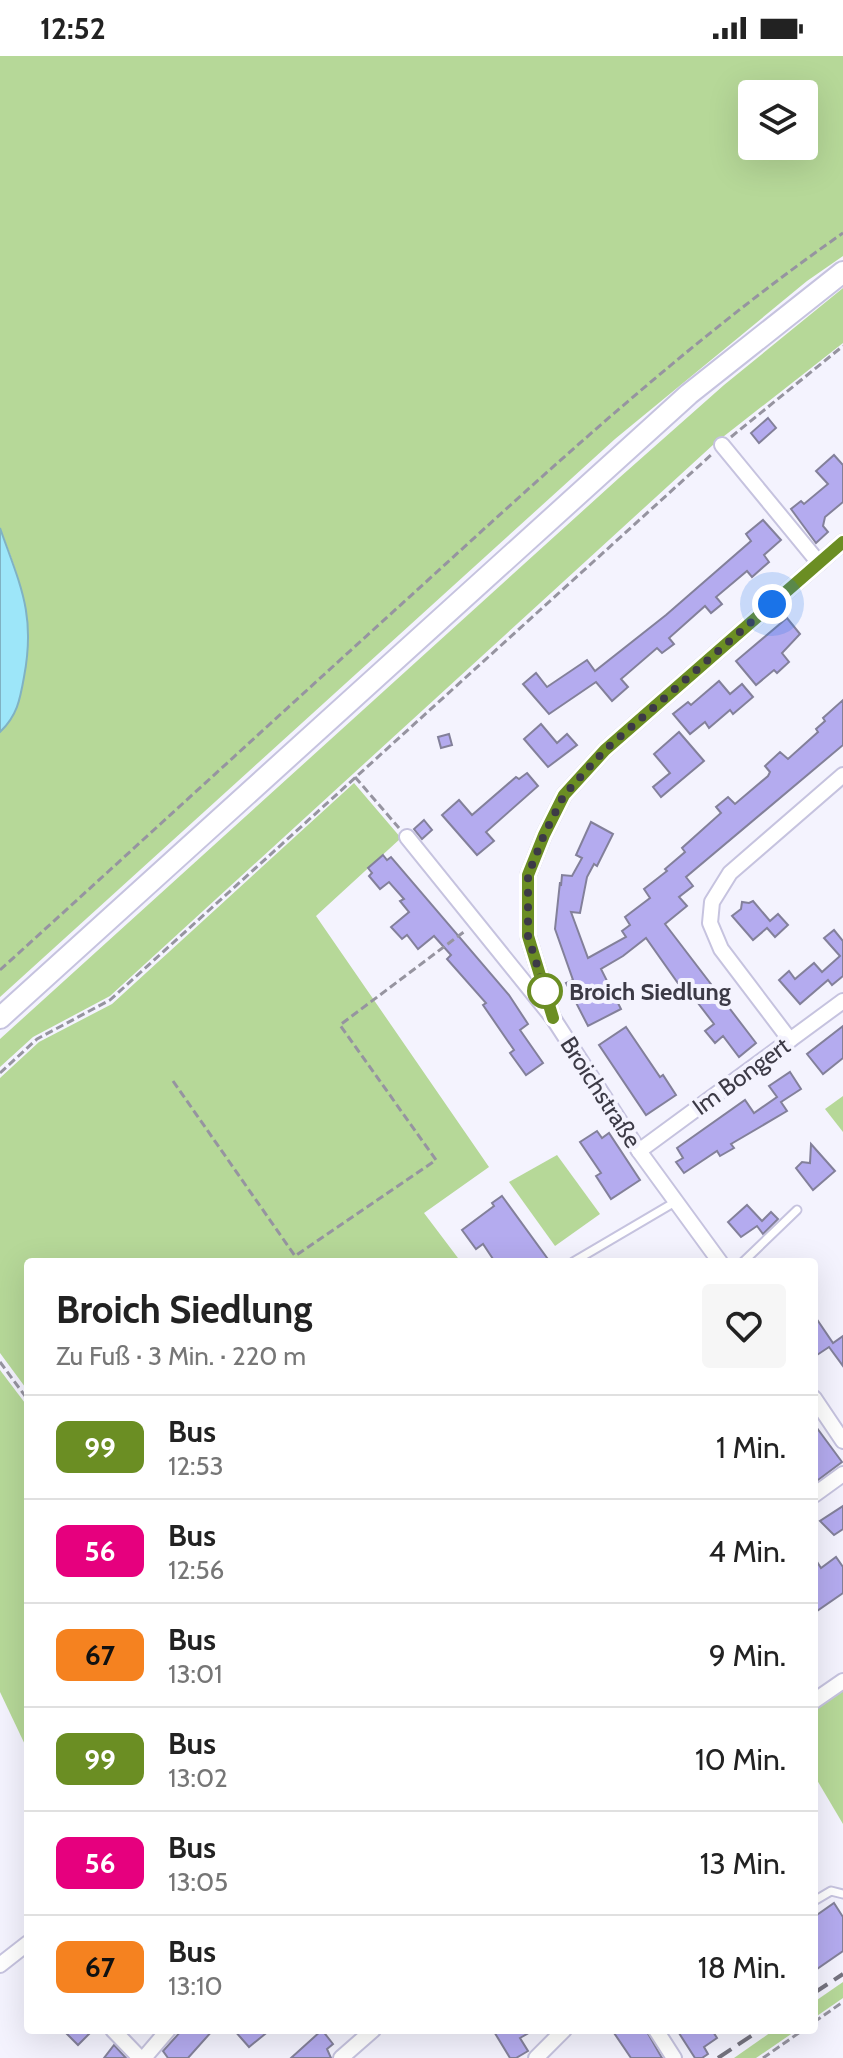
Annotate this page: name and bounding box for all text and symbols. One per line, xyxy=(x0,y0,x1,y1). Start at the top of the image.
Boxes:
text: 12:52 xyxy=(40,10,106,47)
map controls xyxy=(738,80,818,160)
button: layers xyxy=(738,80,818,160)
your location xyxy=(752,584,792,624)
marker: Broich Siedlung xyxy=(528,974,562,1008)
place label: Broich Siedlung xyxy=(569,977,731,1006)
street label: Broichstraße xyxy=(554,1031,648,1153)
street label: Im Bongert xyxy=(687,1031,795,1121)
button: heart xyxy=(702,1284,786,1368)
text: Broich Siedlung xyxy=(56,1286,312,1333)
text: Zu Fuß · 3 Min. · 220 m xyxy=(56,1340,306,1372)
text: Bus xyxy=(168,1413,216,1450)
text: 1 Min. xyxy=(716,1429,786,1466)
text: 99 xyxy=(84,1430,116,1464)
text: 12:53 xyxy=(168,1450,224,1482)
text: Bus xyxy=(168,1517,216,1554)
text: 4 Min. xyxy=(708,1533,786,1570)
text: 56 xyxy=(85,1534,115,1568)
text: 12:56 xyxy=(168,1554,224,1586)
text: Bus xyxy=(168,1621,216,1658)
text: 9 Min. xyxy=(709,1637,786,1674)
text: 67 xyxy=(85,1638,115,1672)
text: 13:01 xyxy=(168,1658,223,1690)
text: Bus xyxy=(168,1725,216,1762)
text: 10 Min. xyxy=(695,1741,786,1778)
text: 99 xyxy=(84,1742,116,1776)
text: 13:02 xyxy=(168,1762,228,1794)
text: Bus xyxy=(168,1829,216,1866)
text: 13 Min. xyxy=(700,1845,786,1882)
text: 56 xyxy=(85,1846,115,1880)
text: 13:05 xyxy=(168,1866,228,1898)
text: Bus xyxy=(168,1933,216,1970)
text: 18 Min. xyxy=(698,1949,786,1986)
text: 67 xyxy=(85,1950,115,1984)
text: 13:10 xyxy=(168,1970,223,2002)

